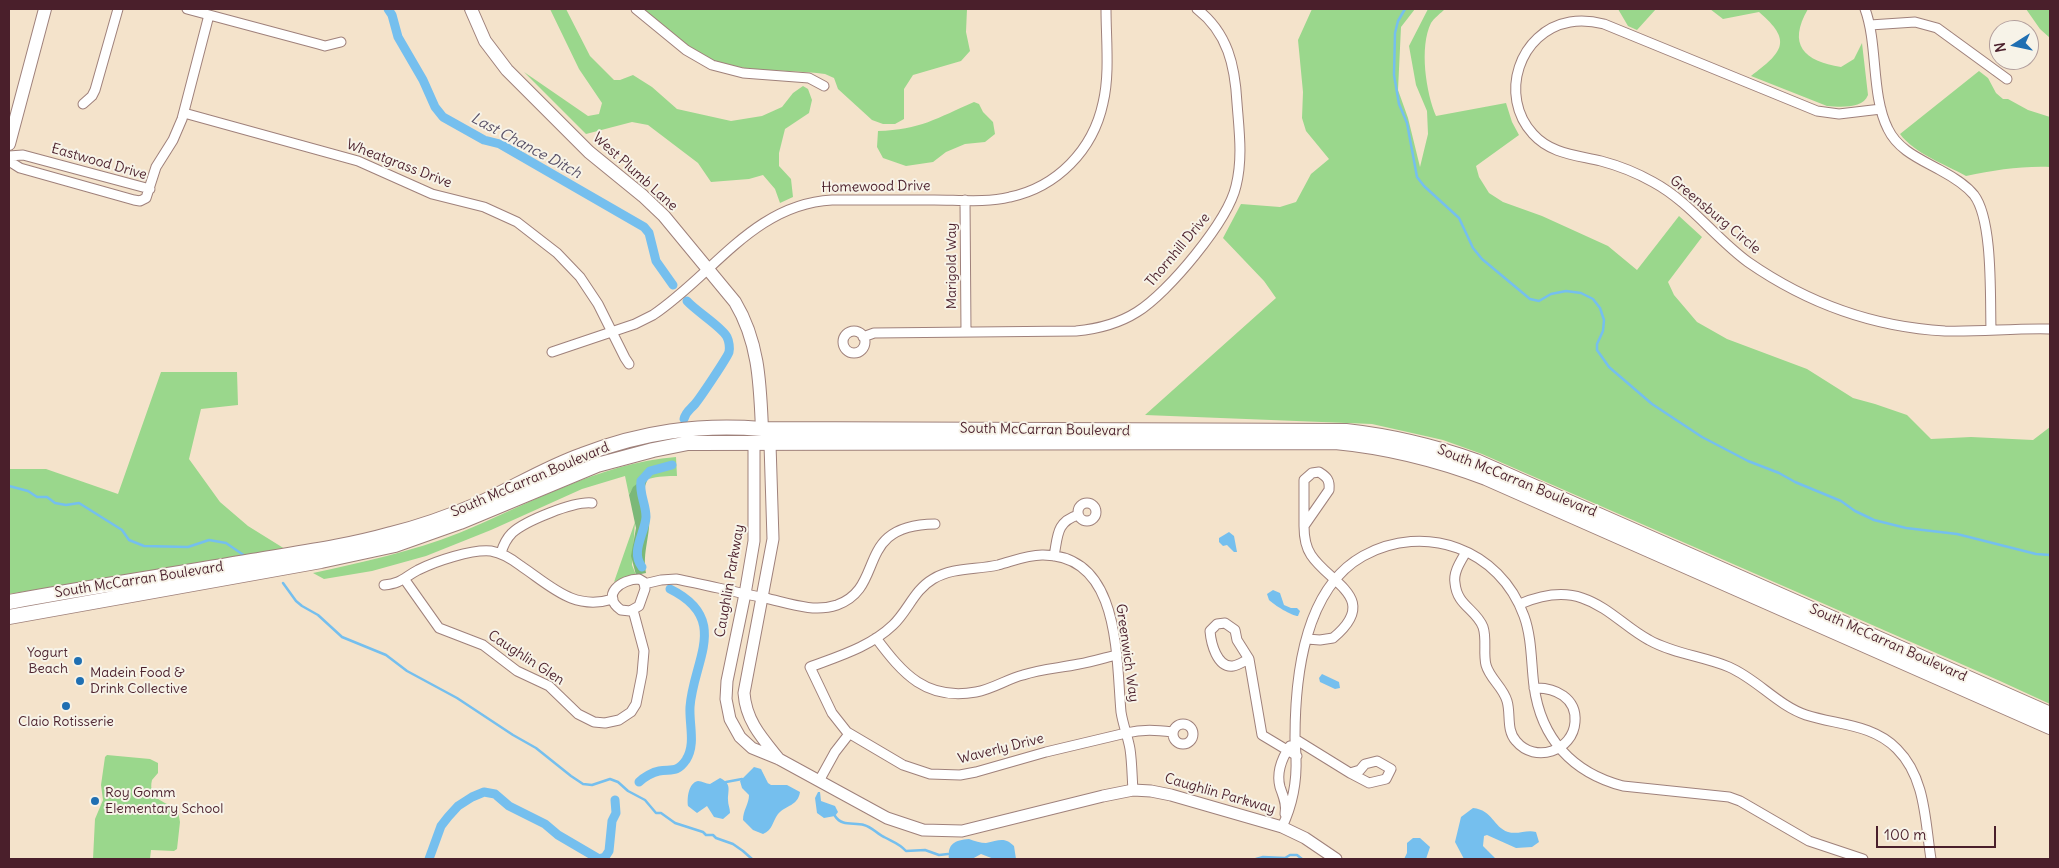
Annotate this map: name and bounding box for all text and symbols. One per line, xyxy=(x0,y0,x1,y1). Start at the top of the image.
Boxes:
north arrow xyxy=(1989,20,2039,70)
text: N xyxy=(1991,41,2010,54)
water label: Last Chance Ditch xyxy=(468,109,584,183)
street label: West Plumb Lane xyxy=(589,129,681,215)
street label: Wheatgrass Drive xyxy=(344,136,454,192)
street label: Eastwood Drive xyxy=(49,140,149,184)
street label: Greensburg Circle xyxy=(1666,172,1764,258)
street label: Homewood Drive xyxy=(821,178,931,196)
street label: Thornhill Drive xyxy=(1142,210,1214,290)
street label: Marigold Way xyxy=(944,223,960,309)
street label: South McCarran Boulevard xyxy=(960,420,1130,440)
street label: South McCarran Boulevard xyxy=(448,439,612,521)
street label: South McCarran Boulevard xyxy=(1435,441,1599,521)
street label: Caughlin Parkway xyxy=(712,523,748,639)
street label: South McCarran Boulevard xyxy=(54,558,224,602)
street label: South McCarran Boulevard xyxy=(1807,601,1969,685)
street label: Greenwich Way xyxy=(1112,603,1142,703)
street label: Caughlin Glen xyxy=(485,627,567,689)
place label: Yogurt Beach xyxy=(27,645,68,678)
marker: Yogurt Beach xyxy=(72,655,84,667)
place label: Madein Food & Drink Collective xyxy=(90,665,187,698)
marker: Madein Food & Drink Collective xyxy=(74,675,86,687)
marker: Claio Rotisserie xyxy=(60,700,72,712)
place label: Claio Rotisserie xyxy=(18,714,114,730)
street label: Waverly Drive xyxy=(956,730,1046,768)
street label: Caughlin Parkway xyxy=(1163,770,1277,818)
place label: Roy Gomm Elementary School xyxy=(105,785,223,818)
marker: Roy Gomm Elementary School xyxy=(89,795,101,807)
scale bar xyxy=(1879,816,1999,848)
text: 100 m xyxy=(1884,825,1926,844)

